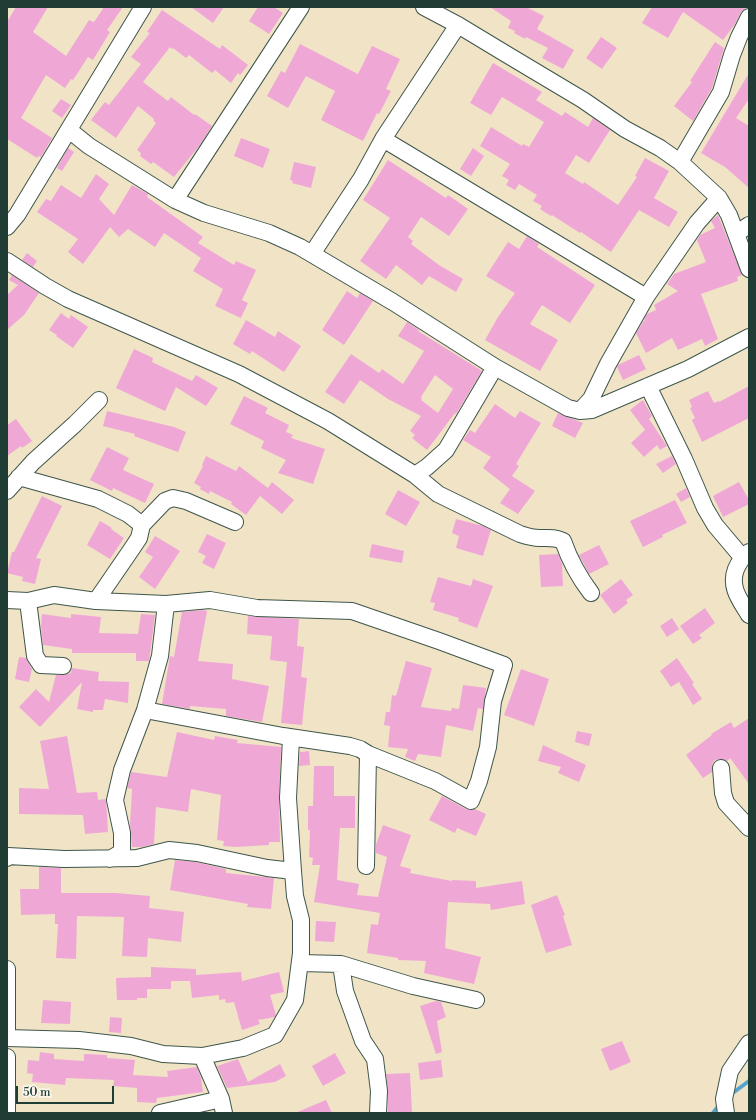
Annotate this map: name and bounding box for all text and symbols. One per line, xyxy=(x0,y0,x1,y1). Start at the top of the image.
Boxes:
scale bar xyxy=(18,1078,116,1104)
text: 50 m xyxy=(23,1085,51,1100)

